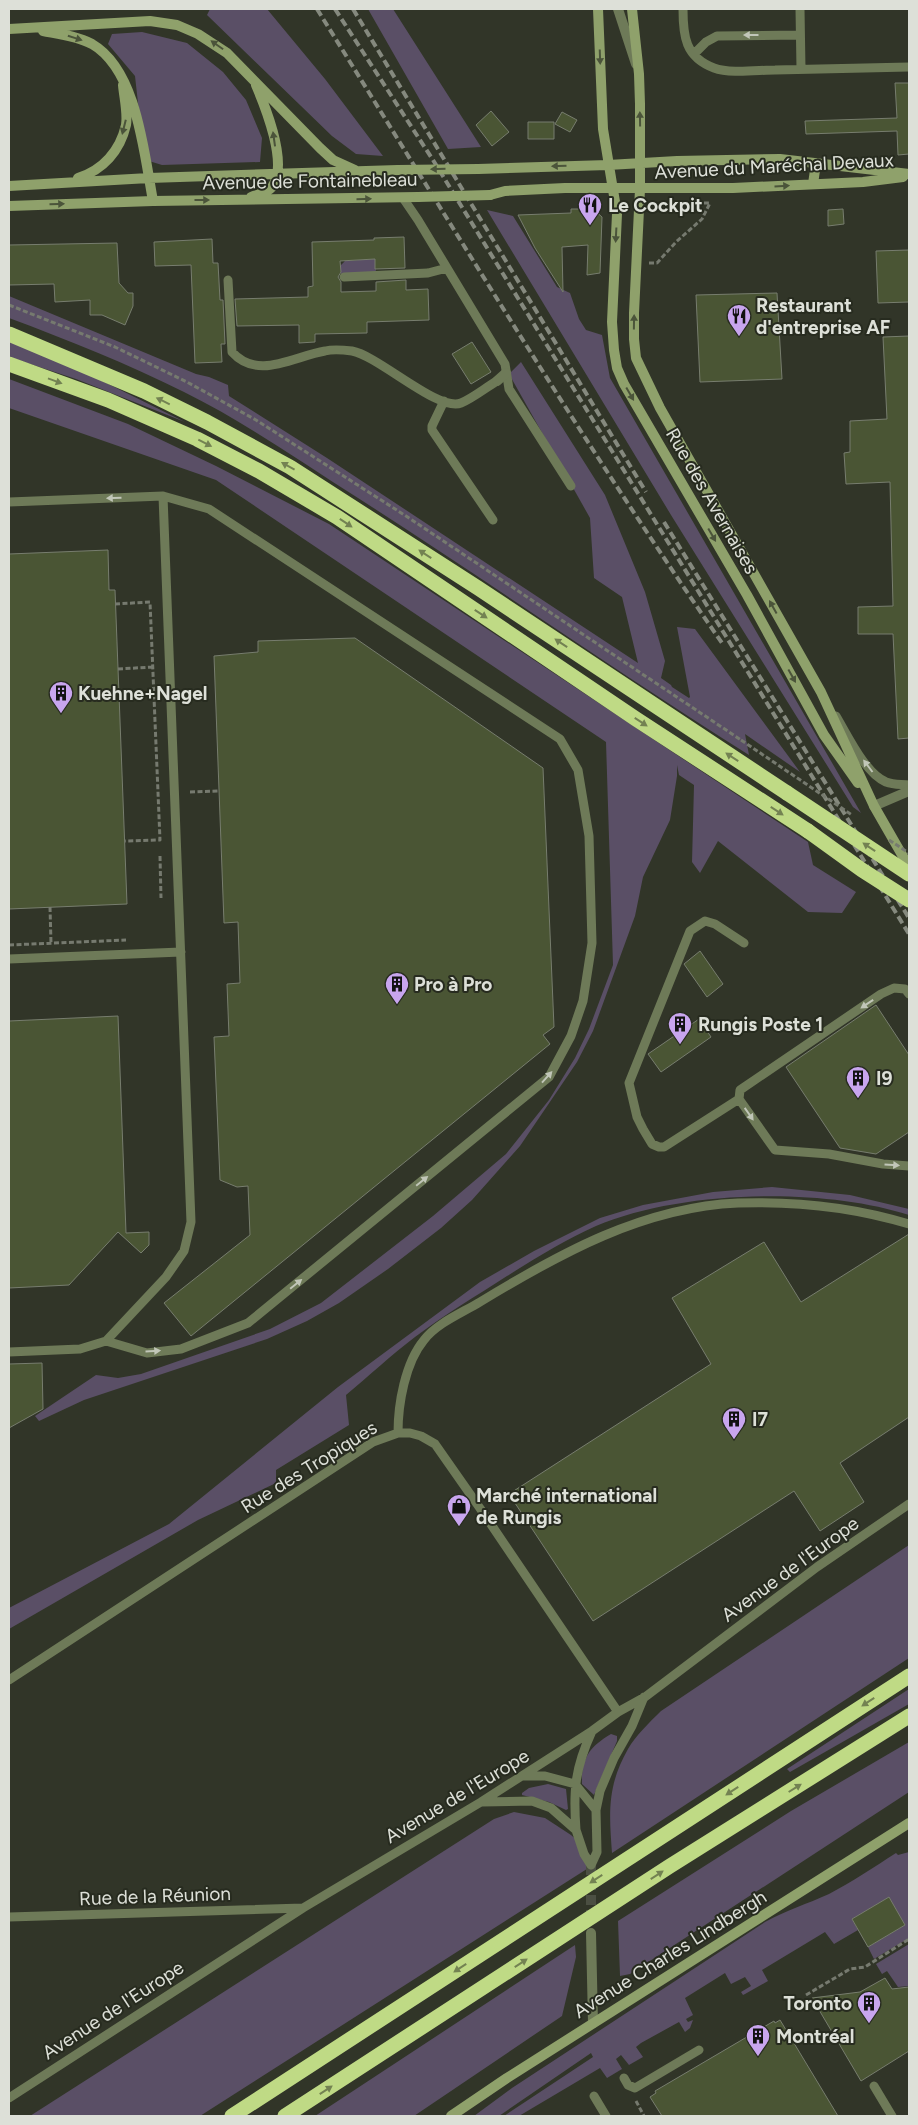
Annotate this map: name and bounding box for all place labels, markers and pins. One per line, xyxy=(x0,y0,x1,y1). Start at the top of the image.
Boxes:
restaurant icon: Le Cockpit xyxy=(577,192,603,226)
place label: Le Cockpit xyxy=(608,194,703,217)
place label: Restaurant d'entreprise AF xyxy=(756,294,890,339)
restaurant icon: Restaurant d'entreprise AF xyxy=(726,303,752,337)
building icon: Kuehne+Nagel xyxy=(48,680,74,714)
place label: Kuehne+Nagel xyxy=(78,682,207,705)
building icon: Pro à Pro xyxy=(384,971,410,1005)
place label: Pro à Pro xyxy=(414,973,492,996)
building icon: Rungis Poste 1 xyxy=(667,1011,693,1045)
place label: Rungis Poste 1 xyxy=(698,1013,823,1036)
building icon: I9 xyxy=(845,1065,871,1099)
place label: I9 xyxy=(876,1067,893,1090)
building icon: I7 xyxy=(721,1406,747,1440)
place label: I7 xyxy=(752,1408,768,1431)
place label: Marché international de Rungis xyxy=(476,1484,657,1529)
shop icon: Marché international de Rungis xyxy=(446,1493,472,1527)
building icon: Toronto xyxy=(856,1990,882,2024)
place label: Toronto xyxy=(784,1992,852,2015)
building icon: Montréal xyxy=(745,2023,771,2057)
place label: Montréal xyxy=(776,2025,854,2048)

